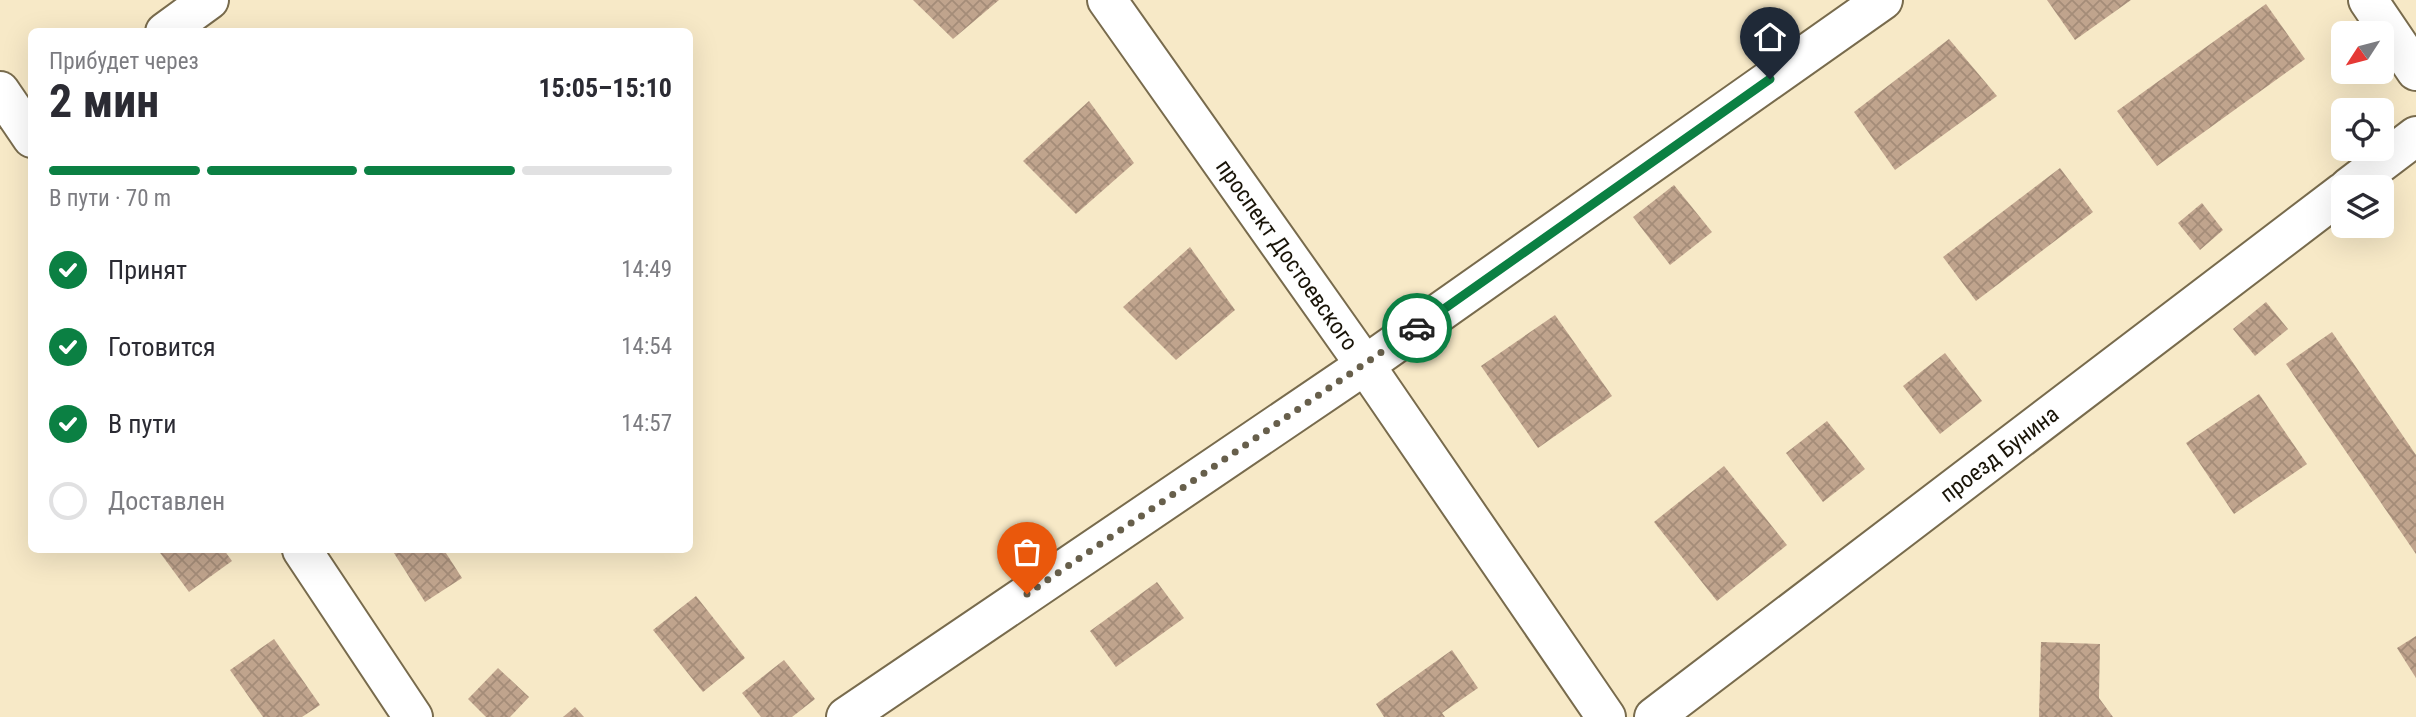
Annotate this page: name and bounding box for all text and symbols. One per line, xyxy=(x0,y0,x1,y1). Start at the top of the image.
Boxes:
pin xyxy=(1740,7,1800,79)
icon: home xyxy=(1751,18,1789,56)
north arrow xyxy=(2331,21,2394,84)
map controls xyxy=(2331,21,2394,238)
text: Прибудет через xyxy=(49,48,199,75)
text: 15:05–15:10 xyxy=(538,73,672,103)
text: 2 мин xyxy=(49,74,159,128)
button: locate xyxy=(2331,98,2394,161)
street label: проспект Достоевского xyxy=(1210,154,1364,355)
button: layers xyxy=(2331,175,2394,238)
text: В пути · 70 m xyxy=(49,185,171,212)
icon: check xyxy=(49,251,87,289)
text: Принят xyxy=(108,255,187,285)
text: 14:49 xyxy=(621,256,672,283)
courier xyxy=(1382,293,1452,363)
icon: car xyxy=(1398,309,1436,347)
icon: check xyxy=(49,328,87,366)
text: Готовится xyxy=(108,332,216,362)
text: 14:54 xyxy=(621,333,672,360)
street label: проезд Бунина xyxy=(1935,400,2064,508)
icon: check xyxy=(49,405,87,443)
text: В пути xyxy=(108,409,177,439)
text: 14:57 xyxy=(621,410,672,437)
text: Доставлен xyxy=(108,486,225,516)
pin xyxy=(997,522,1057,594)
icon: bag xyxy=(1008,533,1046,571)

